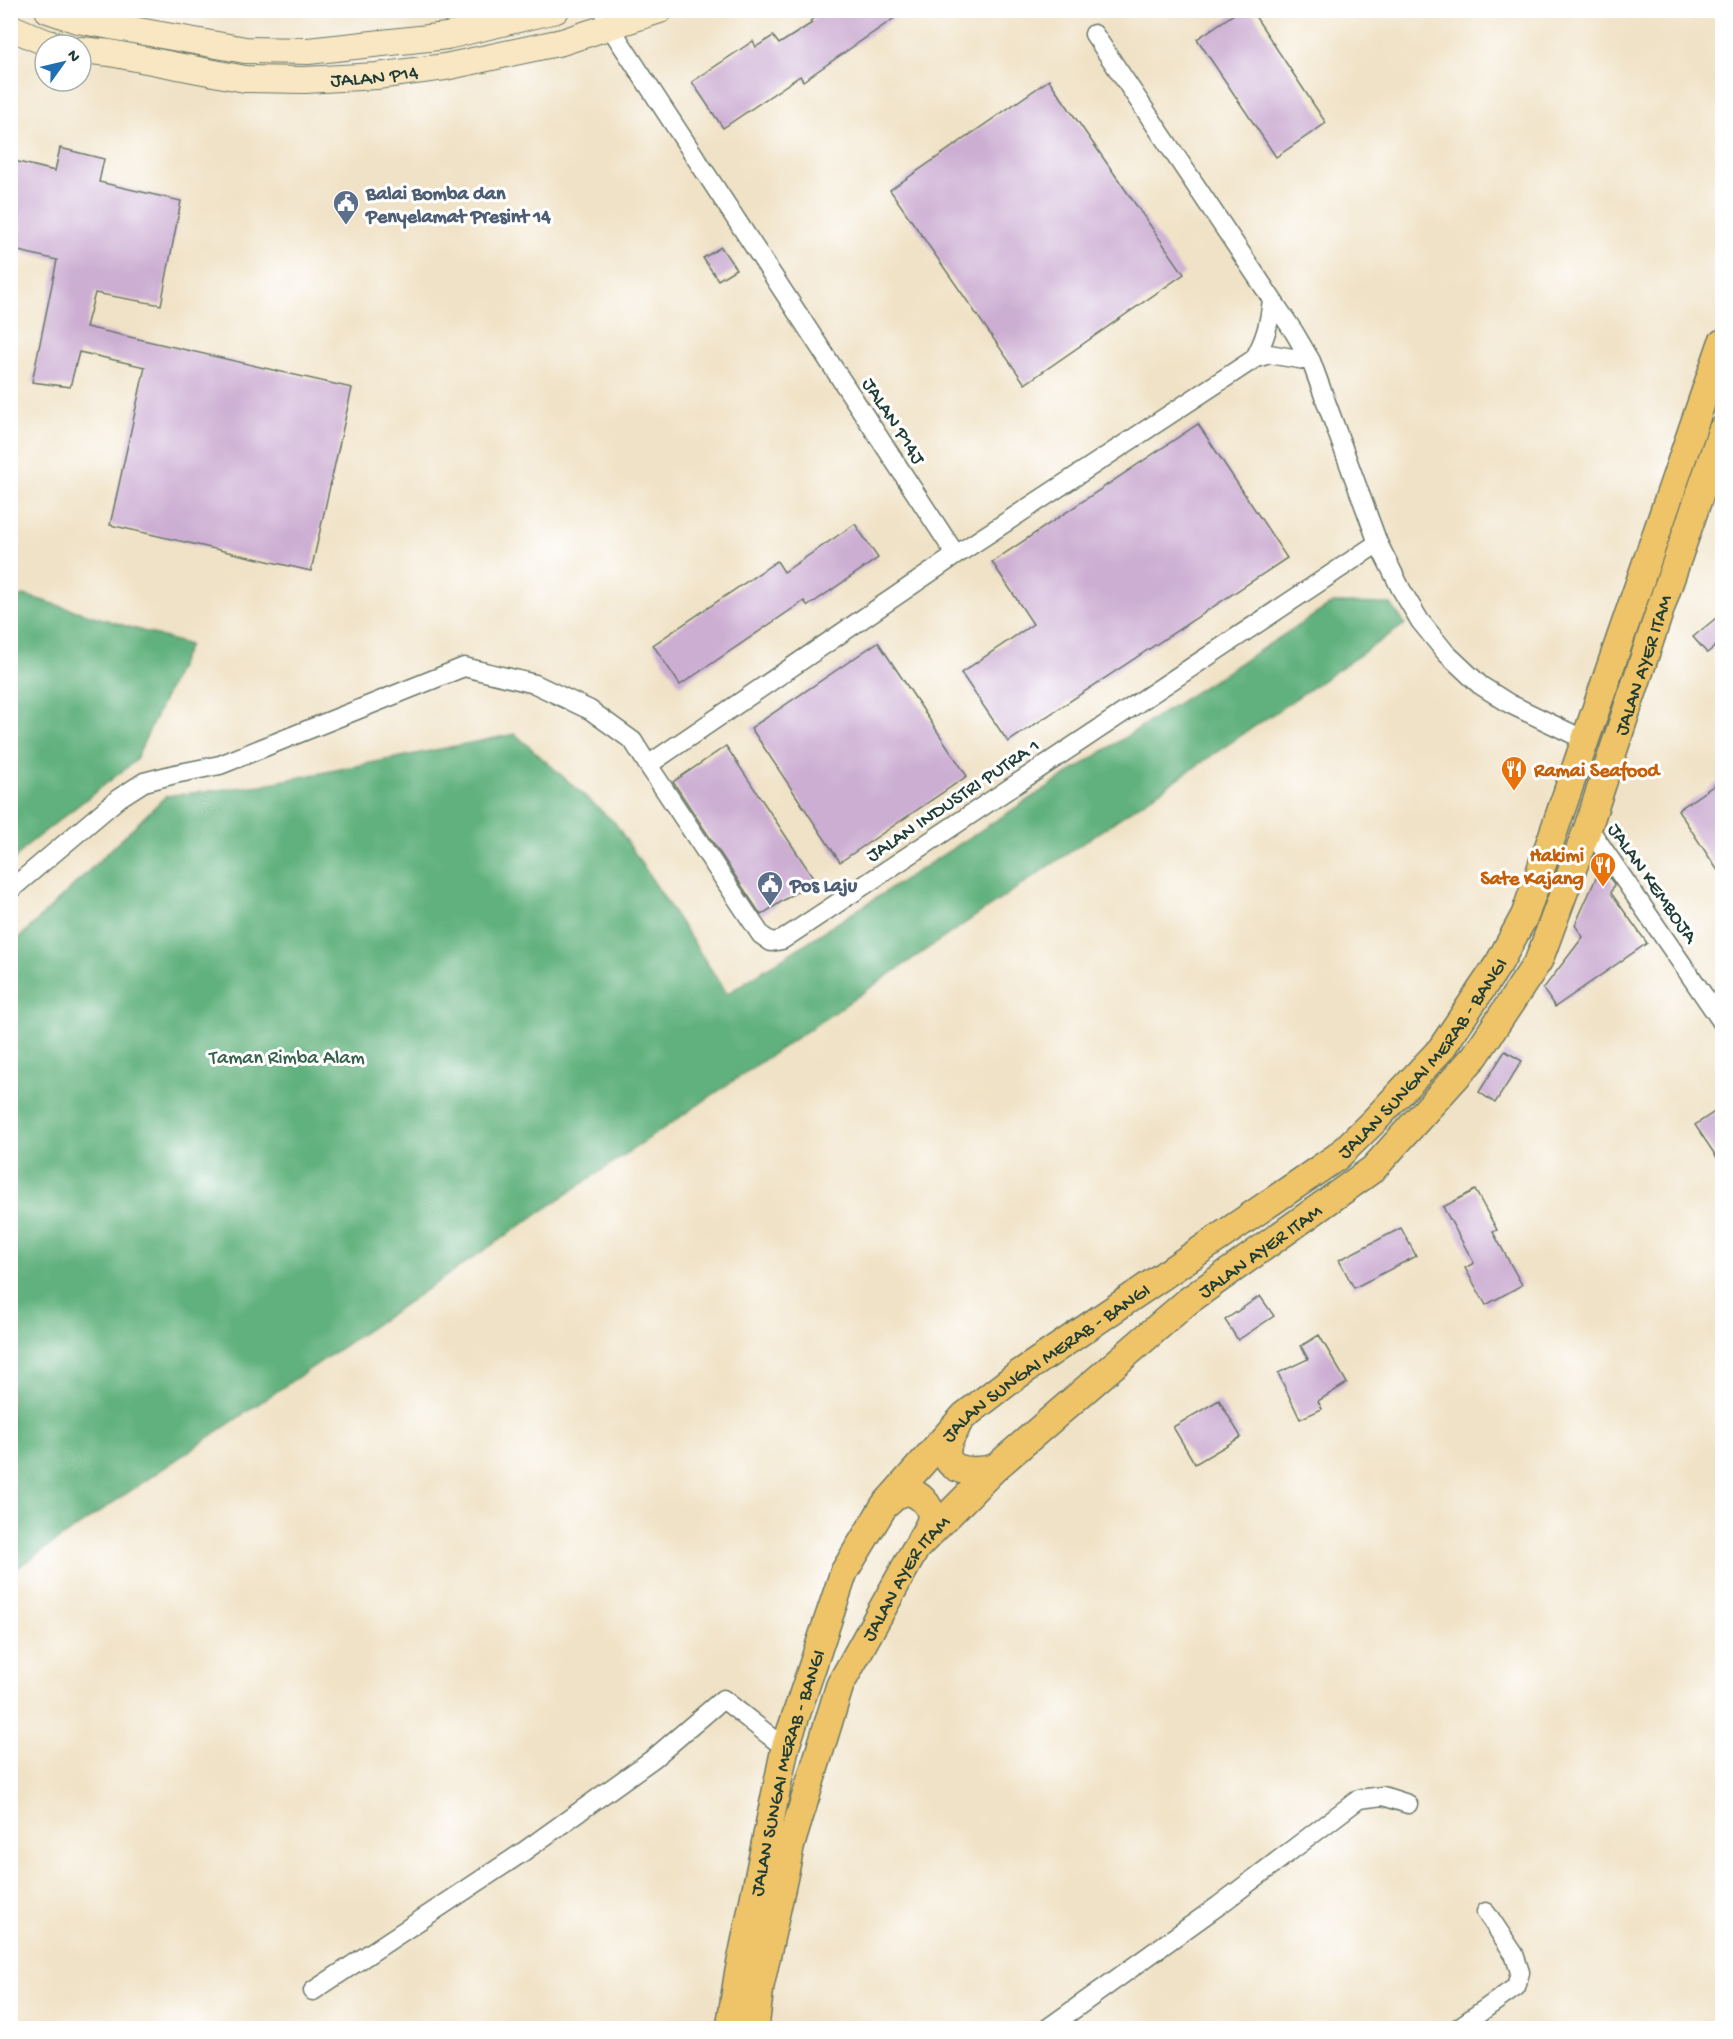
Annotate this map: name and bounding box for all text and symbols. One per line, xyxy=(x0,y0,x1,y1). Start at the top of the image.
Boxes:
north arrow xyxy=(33,33,93,93)
text: N xyxy=(62,47,84,67)
street label: JALAN P14 xyxy=(330,63,420,94)
place label: Balai Bomba dan Penyelamat Presint 14 xyxy=(365,184,551,230)
public building icon: Balai Bomba dan Penyelamat Presint 14 xyxy=(331,188,361,226)
street label: JALAN P14J xyxy=(856,374,929,471)
street label: JALAN AYER ITAM xyxy=(1611,593,1679,739)
street label: JALAN INDUSTRI PUTRA 1 xyxy=(863,735,1045,869)
restaurant icon: Ramai Seafood xyxy=(1499,754,1529,792)
place label: Ramai Seafood xyxy=(1533,761,1662,784)
street label: JALAN KEMBOJA xyxy=(1601,820,1702,949)
place label: Hakimi Sate Kajang xyxy=(1480,846,1584,892)
restaurant icon: Hakimi Sate Kajang xyxy=(1588,850,1618,888)
public building icon: Pos Laju xyxy=(755,869,785,907)
place label: Pos Laju xyxy=(789,876,858,899)
street label: JALAN SUNGAI MERAB - BANGI xyxy=(1334,955,1514,1165)
park label: Taman Rimba Alam xyxy=(208,1048,365,1071)
street label: JALAN AYER ITAM xyxy=(1195,1201,1328,1305)
street label: JALAN SUNGAI MERAB - BANGI xyxy=(938,1280,1156,1448)
street label: JALAN AYER ITAM xyxy=(859,1512,957,1646)
street label: JALAN SUNGAI MERAB - BANGI xyxy=(747,1647,832,1899)

